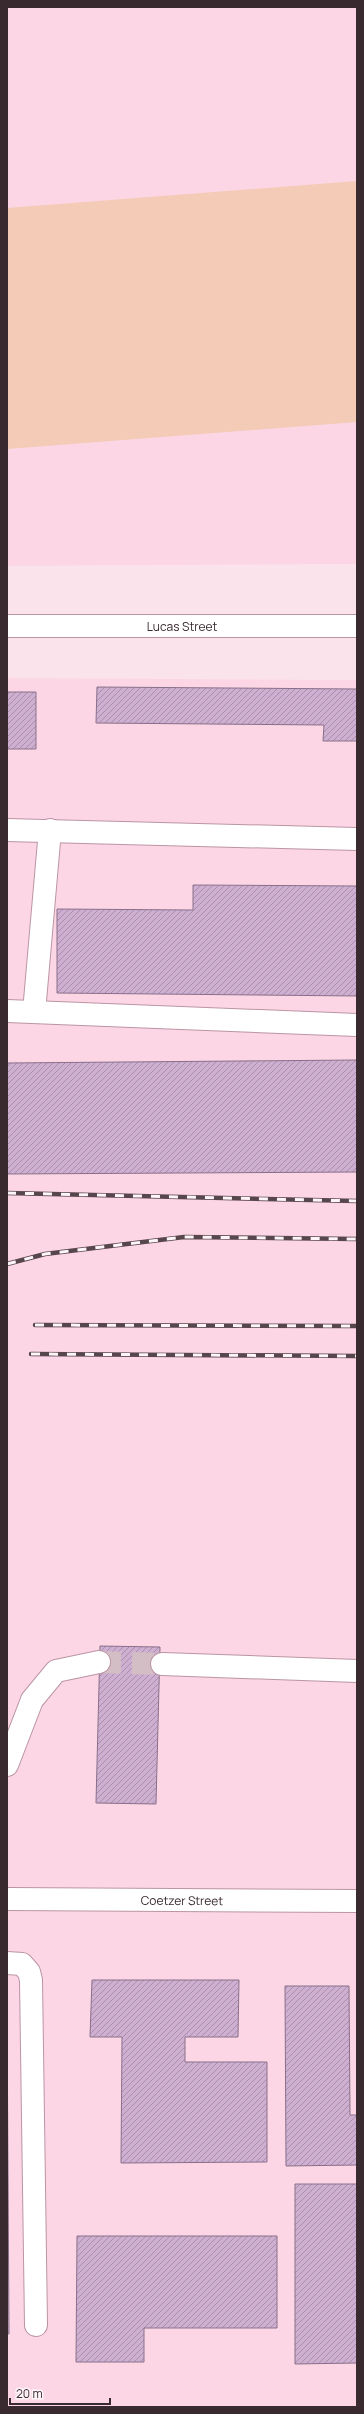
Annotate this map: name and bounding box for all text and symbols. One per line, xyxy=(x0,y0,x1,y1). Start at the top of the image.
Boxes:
street label: Lucas Street xyxy=(147,618,217,635)
street label: Coetzer Street xyxy=(141,1891,223,1909)
scale bar xyxy=(10,2380,110,2406)
text: 20 m xyxy=(16,2385,43,2402)

